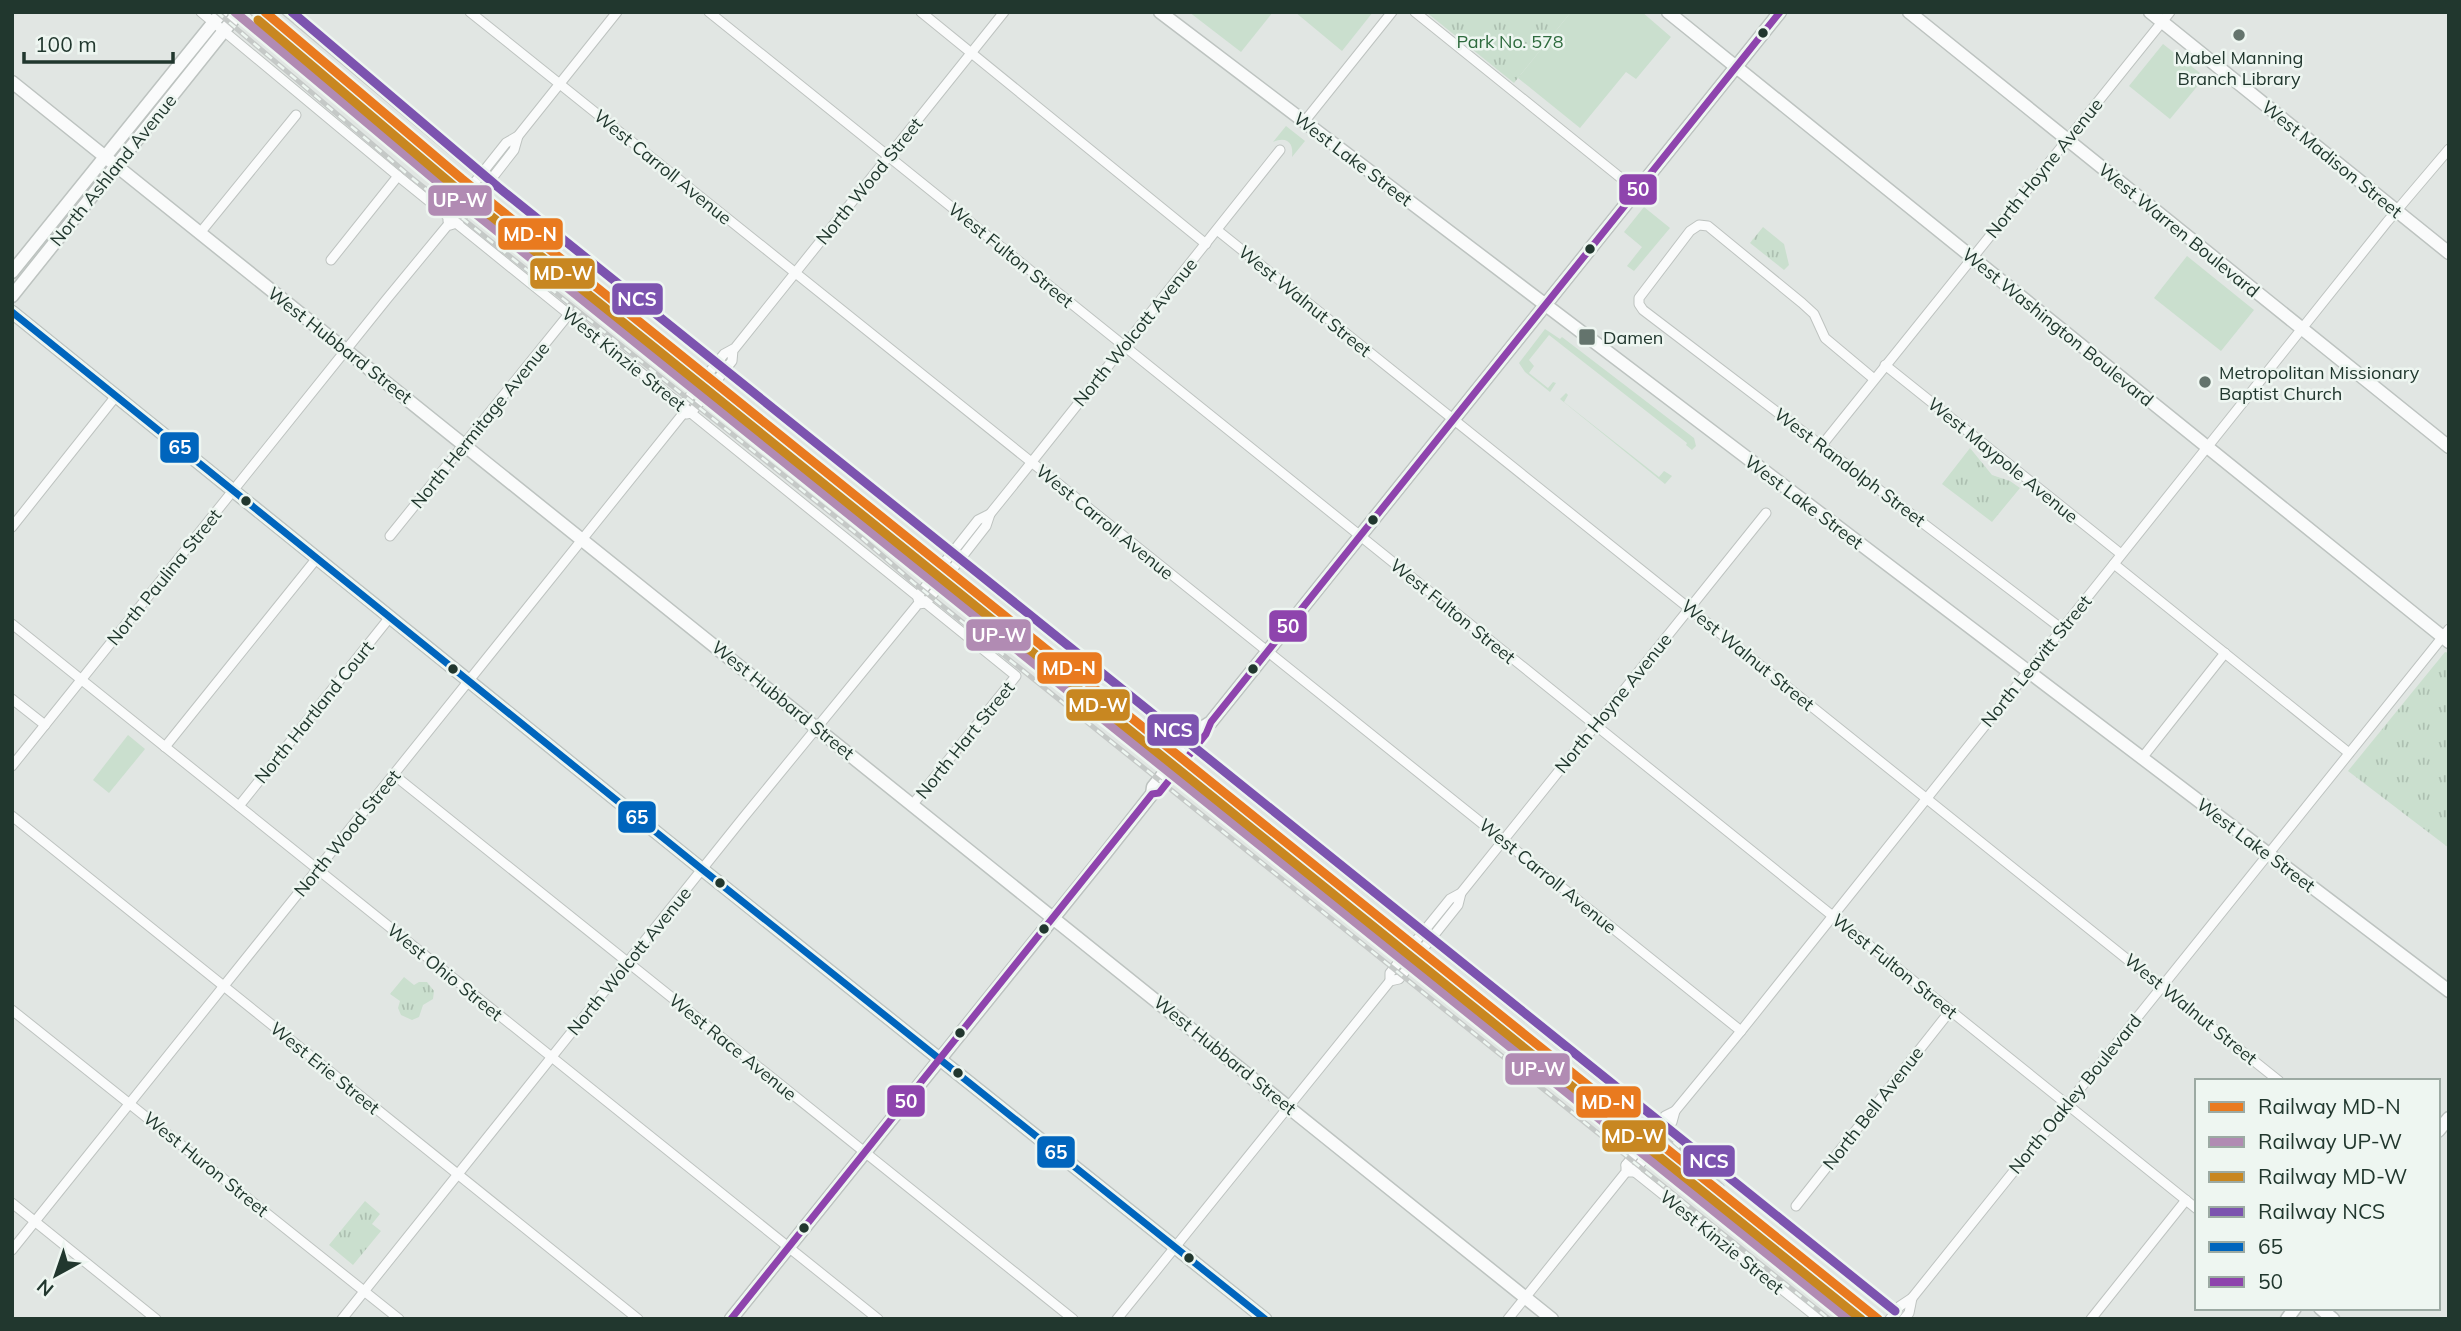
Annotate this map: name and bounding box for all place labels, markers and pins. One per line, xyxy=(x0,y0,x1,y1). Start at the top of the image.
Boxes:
unlabelled marker xyxy=(1756,26,1770,40)
marker: Mabel Manning Branch Library xyxy=(2231,27,2247,43)
place label: Mabel Manning Branch Library xyxy=(2175,46,2303,90)
unlabelled marker xyxy=(1583,242,1597,256)
place label: Damen xyxy=(1603,326,1663,349)
marker: Damen xyxy=(1577,327,1597,347)
place label: Metropolitan Missionary Baptist Church xyxy=(2219,361,2420,405)
marker: Metropolitan Missionary Baptist Church xyxy=(2197,374,2213,390)
unlabelled marker xyxy=(239,494,253,508)
unlabelled marker xyxy=(1366,513,1380,527)
unlabelled marker xyxy=(446,662,460,676)
unlabelled marker xyxy=(1246,662,1260,676)
unlabelled marker xyxy=(713,876,727,890)
unlabelled marker xyxy=(1037,922,1051,936)
unlabelled marker xyxy=(953,1026,967,1040)
unlabelled marker xyxy=(951,1066,965,1080)
unlabelled marker xyxy=(797,1221,811,1235)
unlabelled marker xyxy=(1182,1251,1196,1265)

